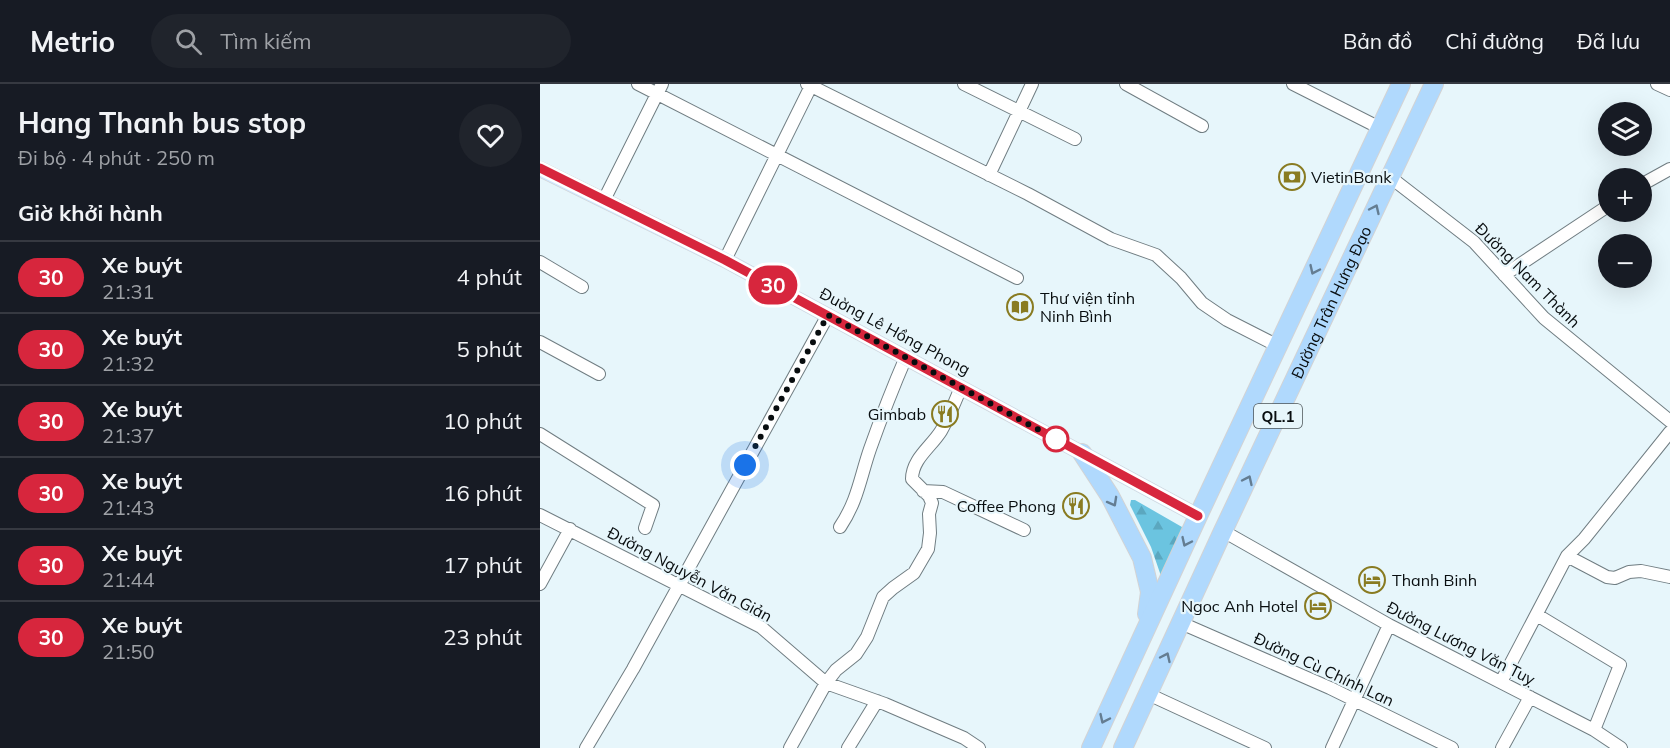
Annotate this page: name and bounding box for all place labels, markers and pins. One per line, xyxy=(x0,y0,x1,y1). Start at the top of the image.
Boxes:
bank icon: VietinBank xyxy=(1277,162,1307,192)
place label: VietinBank xyxy=(1311,167,1392,187)
place label: Thư viện tỉnh Ninh Bình xyxy=(1040,288,1135,326)
library icon: Thư viện tỉnh Ninh Bình xyxy=(1005,292,1035,322)
restaurant icon: Gimbab xyxy=(930,399,960,429)
place label: Gimbab xyxy=(868,404,926,424)
unlabelled marker xyxy=(1043,426,1069,452)
restaurant icon: Coffee Phong xyxy=(1061,491,1091,521)
place label: Coffee Phong xyxy=(957,496,1056,516)
hotel icon: Thanh Binh xyxy=(1357,565,1387,595)
place label: Thanh Binh xyxy=(1392,570,1477,590)
hotel icon: Ngoc Anh Hotel xyxy=(1303,591,1333,621)
place label: Ngoc Anh Hotel xyxy=(1181,596,1298,616)

